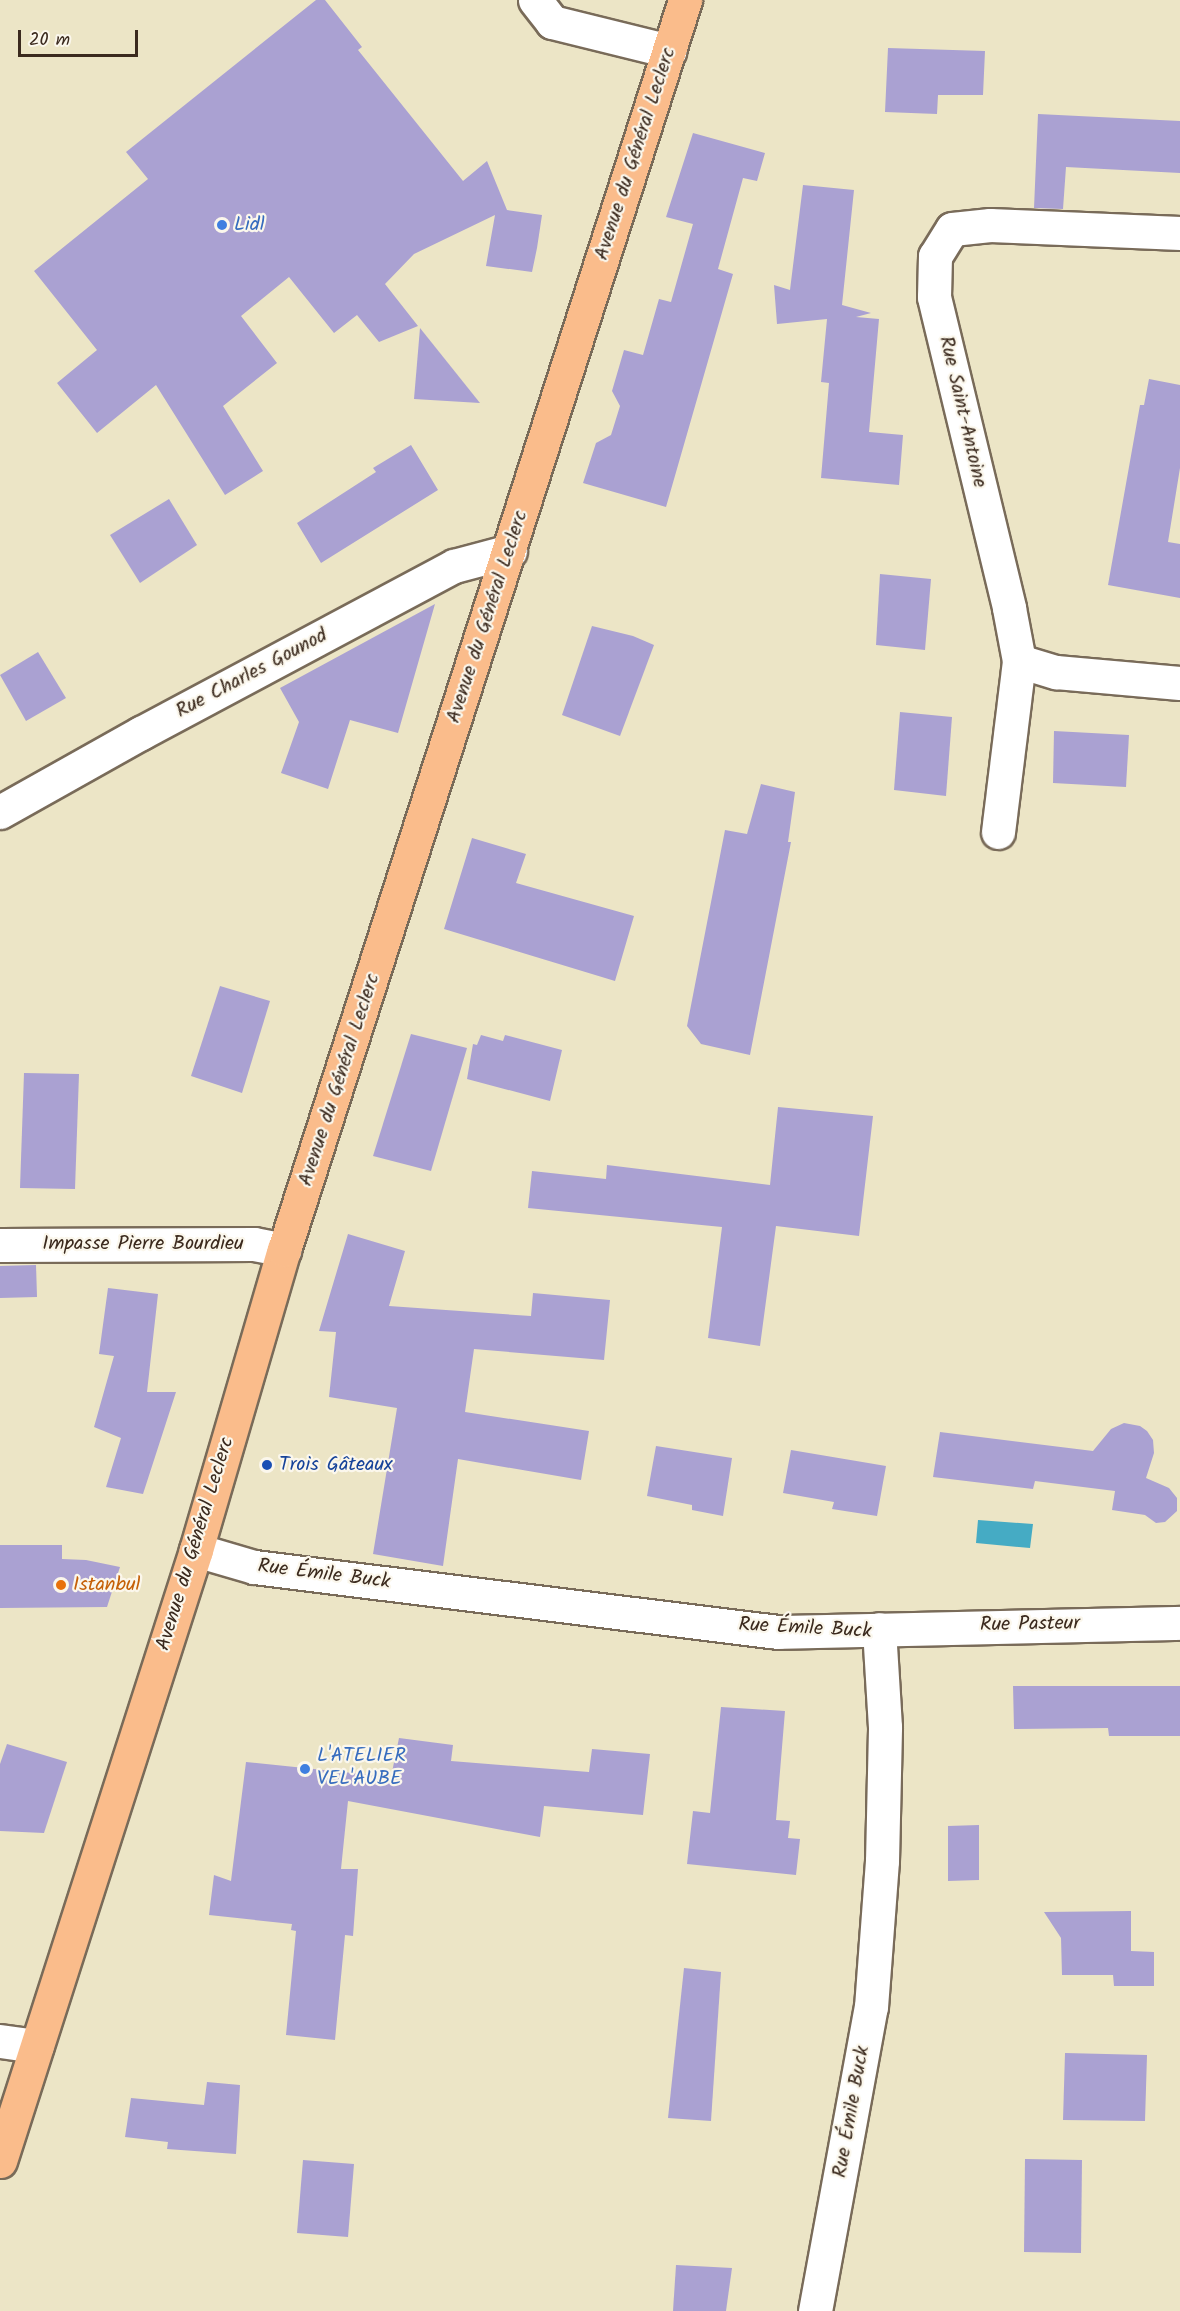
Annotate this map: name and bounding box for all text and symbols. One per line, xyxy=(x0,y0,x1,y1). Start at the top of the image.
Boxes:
scale bar xyxy=(21,18,141,56)
text: 20 m xyxy=(29,26,70,55)
street label: Avenue du Général Leclerc xyxy=(590,45,682,263)
place label: Lidl xyxy=(234,213,265,237)
marker: Lidl xyxy=(215,218,229,232)
street label: Rue Saint-Antoine xyxy=(933,334,991,490)
street label: Avenue du Général Leclerc xyxy=(442,508,534,726)
street label: Rue Charles Gounod xyxy=(172,624,332,724)
street label: Avenue du Général Leclerc xyxy=(294,971,386,1189)
street label: Impasse Pierre Bourdieu xyxy=(42,1232,244,1256)
street label: Avenue du Général Leclerc xyxy=(152,1434,240,1654)
place label: Trois Gâteaux xyxy=(279,1453,393,1477)
marker: Trois Gâteaux xyxy=(260,1458,274,1472)
street label: Rue Émile Buck xyxy=(256,1555,392,1595)
place label: Istanbul xyxy=(73,1573,141,1597)
marker: Istanbul xyxy=(54,1578,68,1592)
street label: Rue Pasteur xyxy=(980,1612,1080,1638)
street label: Rue Émile Buck xyxy=(738,1614,872,1644)
place label: L'ATELIER VEL'AUBE xyxy=(317,1745,406,1792)
marker: L'ATELIER VEL'AUBE xyxy=(298,1762,312,1776)
street label: Rue Émile Buck xyxy=(829,2044,875,2180)

